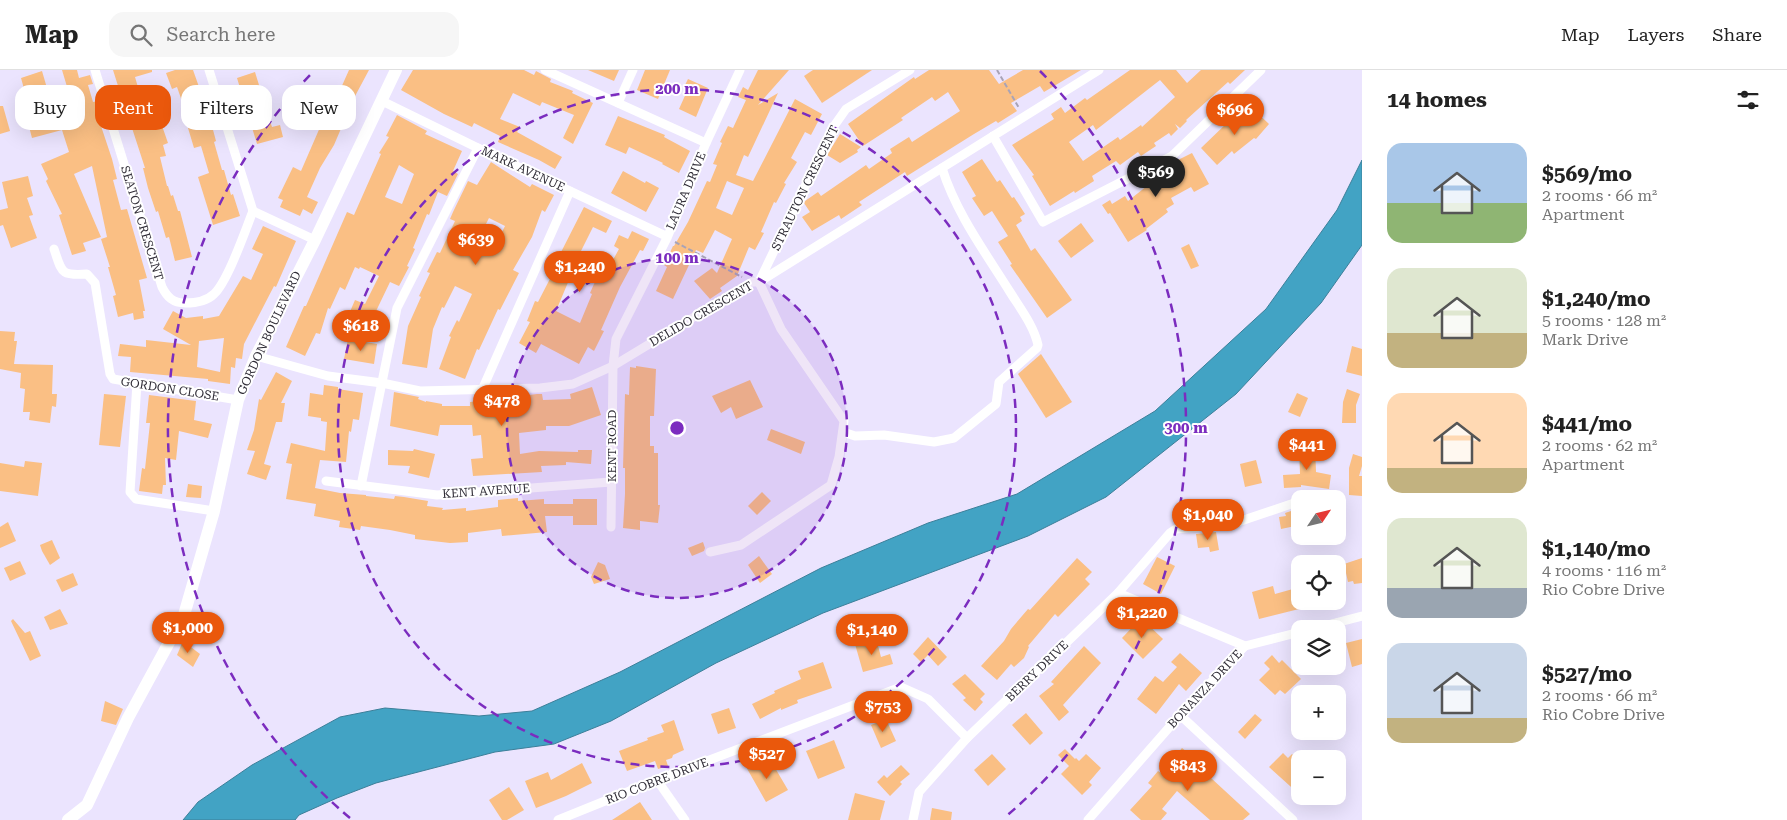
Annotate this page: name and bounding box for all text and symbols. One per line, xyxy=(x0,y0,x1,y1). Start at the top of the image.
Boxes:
search box xyxy=(109,12,459,57)
text: Map xyxy=(25,21,79,49)
icon: search xyxy=(127,21,155,49)
text: Search here xyxy=(167,23,275,46)
text: Map xyxy=(1561,24,1600,45)
text: Layers xyxy=(1628,24,1684,45)
text: Share xyxy=(1712,24,1762,45)
text: 200 m xyxy=(655,80,699,98)
chip: Buy xyxy=(15,85,85,130)
chip: Rent xyxy=(95,85,171,130)
chip: Filters xyxy=(181,85,272,130)
chip: New xyxy=(282,85,356,130)
icon: filters xyxy=(1734,86,1762,114)
text: 14 homes xyxy=(1387,88,1487,112)
pin: $696 xyxy=(1205,93,1265,136)
text: $696 xyxy=(1217,100,1253,119)
street label: STRAUTON CRESCENT xyxy=(769,123,841,253)
street label: MARK AVENUE xyxy=(479,143,567,195)
street label: LAURA DRIVE xyxy=(663,150,709,232)
pin: $569 xyxy=(1126,156,1186,198)
text: $569 xyxy=(1138,162,1174,181)
text: $569/mo xyxy=(1542,162,1632,186)
icon: home xyxy=(1427,163,1487,223)
street label: SEATON CRESCENT xyxy=(118,164,166,282)
text: 2 rooms · 66 m² xyxy=(1542,186,1657,205)
text: Apartment xyxy=(1542,205,1625,224)
pin: $639 xyxy=(446,224,506,266)
text: $639 xyxy=(458,230,494,249)
text: 100 m xyxy=(655,249,699,267)
pin: $1,240 xyxy=(539,250,621,293)
text: $1,240 xyxy=(555,257,605,276)
street label: GORDON BOULEVARD xyxy=(234,269,304,397)
street label: DELIDO CRESCENT xyxy=(647,279,755,349)
text: $1,240/mo xyxy=(1542,287,1651,311)
icon: home xyxy=(1427,288,1487,348)
pin: $618 xyxy=(331,310,391,352)
text: 5 rooms · 128 m² xyxy=(1542,311,1666,330)
text: $618 xyxy=(343,316,379,335)
text: Mark Drive xyxy=(1542,330,1628,349)
street label: GORDON CLOSE xyxy=(120,374,220,404)
pin: $478 xyxy=(472,384,532,427)
text: $478 xyxy=(484,391,520,410)
street label: KENT ROAD xyxy=(605,410,619,482)
text: $441/mo xyxy=(1542,412,1632,436)
icon: home xyxy=(1427,413,1487,473)
centre of rings xyxy=(668,419,686,437)
text: 300 m xyxy=(1164,419,1208,437)
pin: $441 xyxy=(1277,428,1337,471)
text: $441 xyxy=(1289,435,1325,454)
text: 2 rooms · 62 m² xyxy=(1542,436,1657,455)
text: Apartment xyxy=(1542,455,1625,474)
street label: KENT AVENUE xyxy=(442,481,530,501)
north arrow xyxy=(1291,490,1346,545)
map controls xyxy=(1291,490,1346,805)
pin: $1,040 xyxy=(1167,498,1249,541)
text: $1,040 xyxy=(1183,505,1233,524)
text: $1,140/mo xyxy=(1542,537,1651,561)
icon: home xyxy=(1427,538,1487,598)
button: locate xyxy=(1291,555,1346,610)
text: 4 rooms · 116 m² xyxy=(1542,561,1666,580)
text: Rio Cobre Drive xyxy=(1542,580,1665,599)
pin: $1,220 xyxy=(1101,596,1183,639)
text: $1,220 xyxy=(1117,603,1167,622)
pin: $1,000 xyxy=(147,612,229,654)
pin: $1,140 xyxy=(831,614,913,656)
text: $1,000 xyxy=(163,618,213,637)
text: $1,140 xyxy=(847,620,897,639)
button: layers xyxy=(1291,620,1346,675)
street label: BERRY DRIVE xyxy=(1003,638,1071,704)
street label: BONANZA DRIVE xyxy=(1165,647,1245,731)
text: $527/mo xyxy=(1542,662,1632,686)
icon: home xyxy=(1427,663,1487,723)
button: + xyxy=(1291,685,1346,740)
text: 2 rooms · 66 m² xyxy=(1542,686,1657,705)
pin: $753 xyxy=(853,690,913,733)
text: $753 xyxy=(865,697,901,716)
text: Rio Cobre Drive xyxy=(1542,705,1665,724)
pin: $527 xyxy=(737,738,797,780)
text: $527 xyxy=(749,744,785,763)
pin: $843 xyxy=(1158,750,1218,792)
button: − xyxy=(1291,750,1346,805)
street label: RIO COBRE DRIVE xyxy=(604,755,710,807)
text: $843 xyxy=(1170,756,1206,775)

